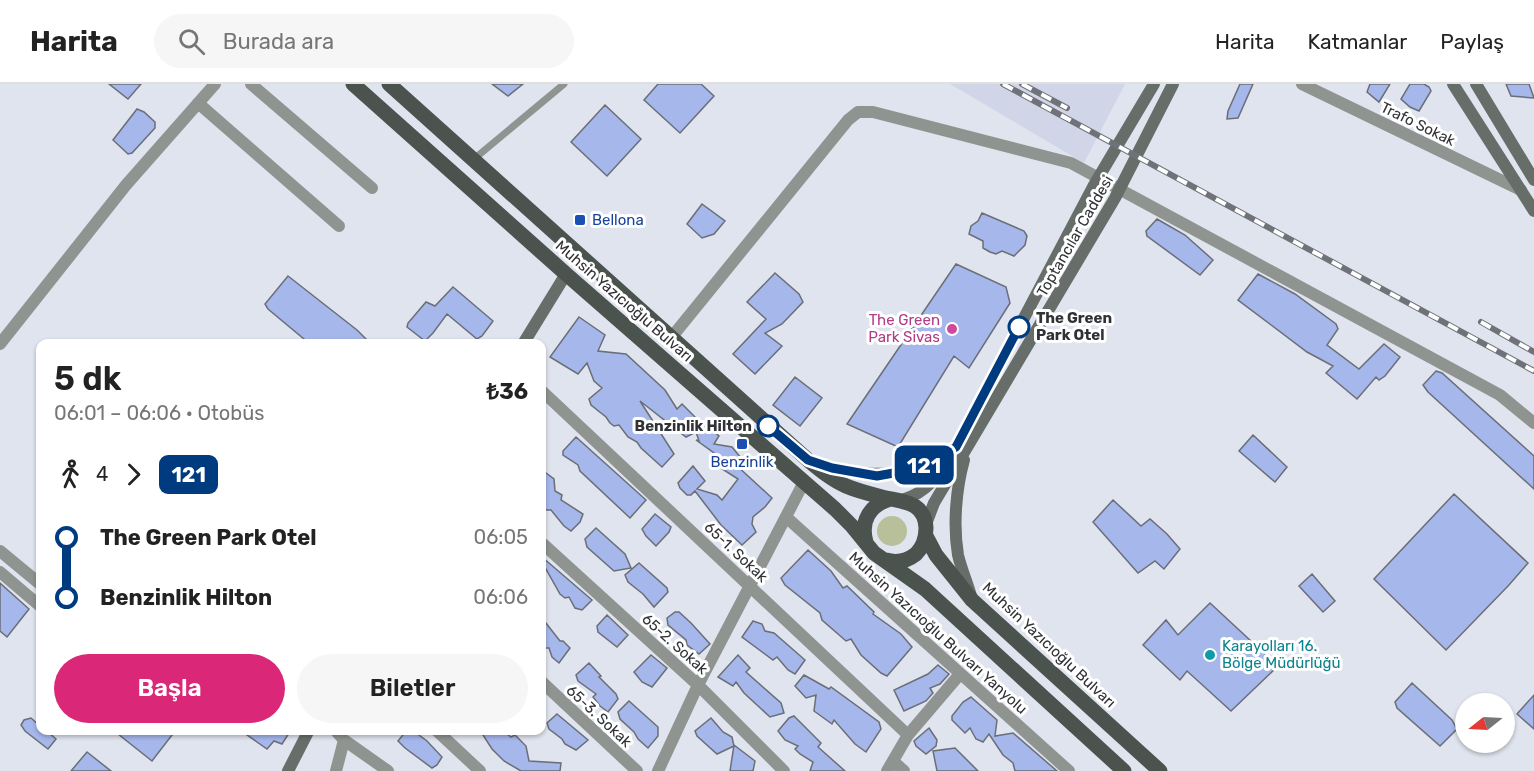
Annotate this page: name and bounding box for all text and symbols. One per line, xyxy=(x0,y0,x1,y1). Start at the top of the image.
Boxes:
search box xyxy=(154,14,574,68)
text: Harita xyxy=(30,25,118,58)
icon: search xyxy=(175,25,208,58)
text: Burada ara xyxy=(223,28,334,55)
text: Harita xyxy=(1215,29,1275,54)
text: Katmanlar xyxy=(1308,29,1407,54)
text: Paylaş xyxy=(1440,29,1504,54)
street label: Trafo Sokak xyxy=(1378,98,1458,150)
street label: Toptancılar Caddesi xyxy=(1033,172,1117,300)
place label: Bellona xyxy=(592,211,644,229)
marker: Bellona xyxy=(573,213,587,227)
street label: Muhsin Yazıcıoğlu Bulvarı xyxy=(552,237,696,365)
place label: The Green Park Otel xyxy=(1036,309,1112,344)
place label: The Green Park Sivas xyxy=(868,311,940,346)
marker: The Green Park Otel xyxy=(1008,316,1030,338)
marker: The Green Park Sivas xyxy=(945,322,959,336)
text: 5 dk xyxy=(54,359,121,398)
text: ₺36 xyxy=(487,378,528,405)
text: 06:01 – 06:06 · Otobüs xyxy=(54,401,264,425)
marker: Benzinlik Hilton xyxy=(757,415,779,437)
place label: Benzinlik Hilton xyxy=(635,417,752,435)
marker: Benzinlik xyxy=(735,437,749,451)
line badge: 121 xyxy=(890,446,958,484)
place label: Benzinlik xyxy=(711,453,774,471)
text: 121 xyxy=(907,453,941,478)
icon: walk xyxy=(54,458,87,491)
icon: forward xyxy=(117,458,150,491)
text: 4 xyxy=(96,462,108,486)
text: 121 xyxy=(171,462,206,487)
street label: 65-1. Sokak xyxy=(701,518,772,586)
text: The Green Park Otel xyxy=(100,524,317,551)
text: 06:05 xyxy=(474,525,528,549)
street label: Muhsin Yazıcıoğlu Bulvarı Yanyolu xyxy=(845,548,1031,718)
street label: Muhsin Yazıcıoğlu Bulvarı xyxy=(979,579,1119,711)
text: Benzinlik Hilton xyxy=(100,584,272,611)
text: 06:06 xyxy=(473,585,528,609)
street label: 65-2. Sokak xyxy=(638,610,712,678)
place label: Karayolları 16. Bölge Müdürlüğü xyxy=(1222,637,1341,672)
marker: Karayolları 16. Bölge Müdürlüğü xyxy=(1203,648,1217,662)
button: Başla xyxy=(54,654,285,723)
button: Biletler xyxy=(297,654,528,723)
street label: 65-3. Sokak xyxy=(563,681,636,751)
north arrow xyxy=(1455,693,1515,753)
map controls xyxy=(1455,693,1515,753)

